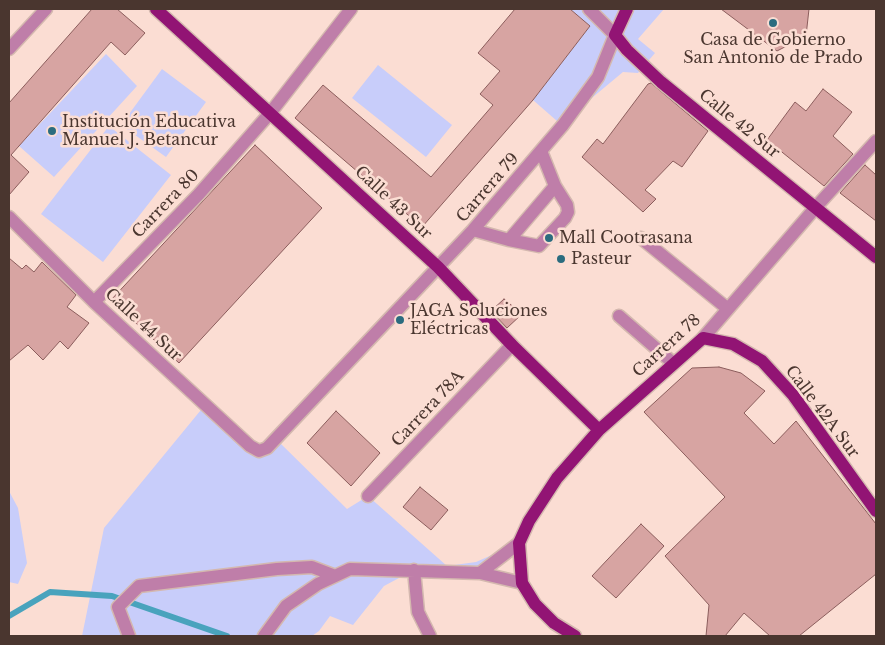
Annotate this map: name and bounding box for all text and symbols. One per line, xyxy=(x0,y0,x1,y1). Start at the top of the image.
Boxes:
marker: Casa de Gobierno San Antonio de Prado xyxy=(767,17,779,29)
place label: Casa de Gobierno San Antonio de Prado xyxy=(683,30,863,68)
street label: Calle 42 Sur xyxy=(695,86,783,162)
place label: Institución Educativa Manuel J. Betancur xyxy=(62,112,236,150)
marker: Institución Educativa Manuel J. Betancur xyxy=(46,125,58,137)
street label: Carrera 79 xyxy=(453,149,523,227)
street label: Calle 43 Sur xyxy=(350,162,436,244)
street label: Carrera 80 xyxy=(128,166,204,242)
place label: Mall Cootrasana xyxy=(559,228,693,248)
marker: Mall Cootrasana xyxy=(543,232,555,244)
place label: Pasteur xyxy=(571,249,631,269)
marker: Pasteur xyxy=(555,253,567,265)
street label: Calle 44 Sur xyxy=(101,285,185,365)
place label: JAGA Soluciones Eléctricas xyxy=(410,301,547,339)
street label: Carrera 78 xyxy=(629,311,705,381)
marker: JAGA Soluciones Eléctricas xyxy=(394,314,406,326)
street label: Calle 42A Sur xyxy=(781,362,863,462)
street label: Carrera 78A xyxy=(388,367,468,451)

